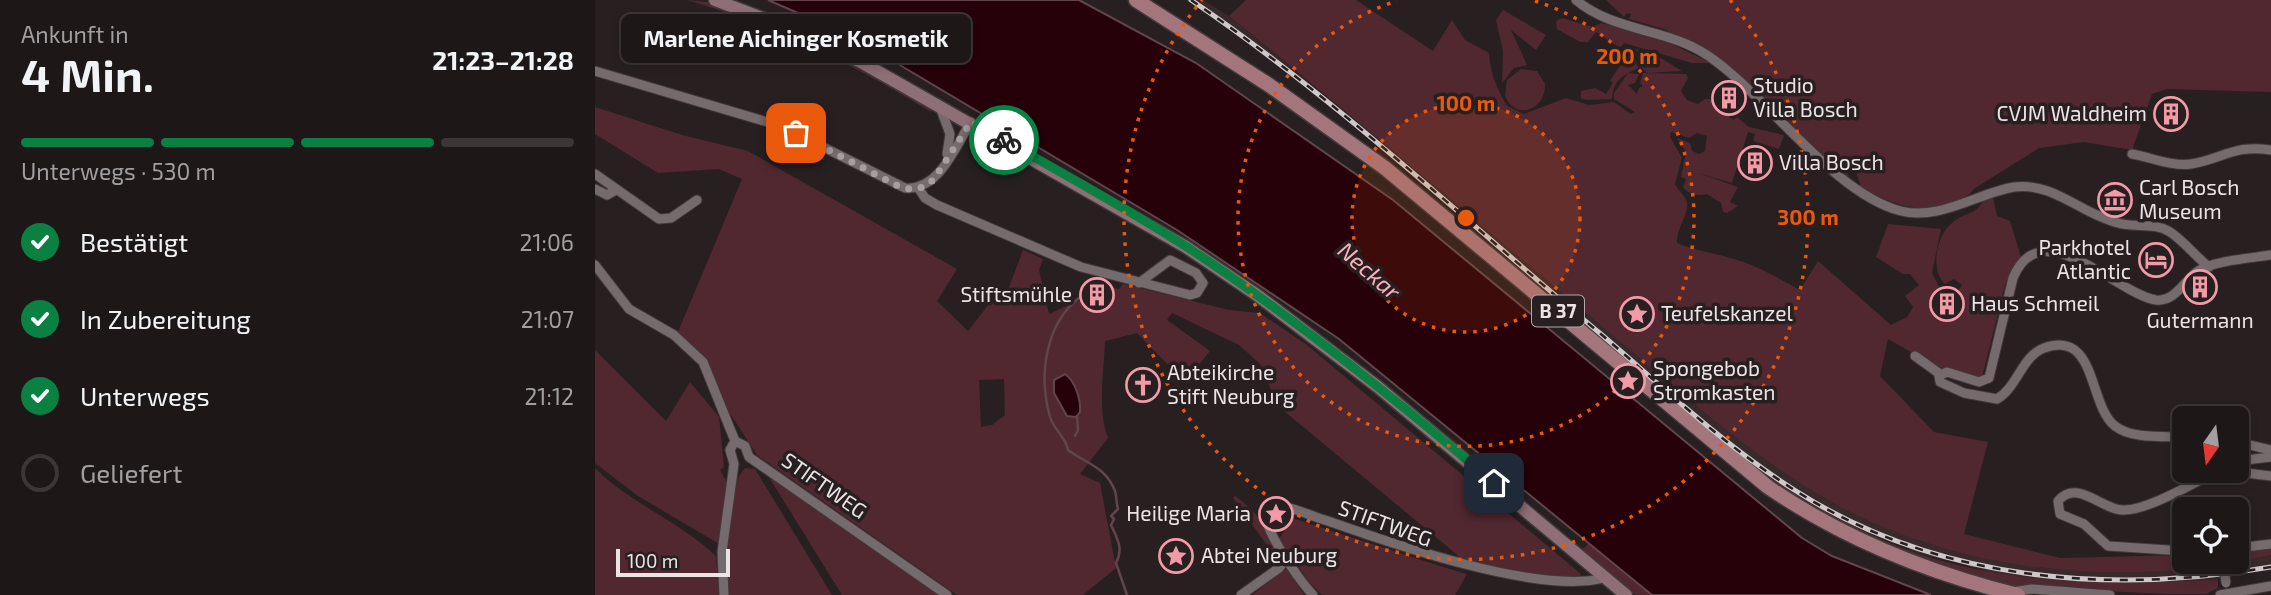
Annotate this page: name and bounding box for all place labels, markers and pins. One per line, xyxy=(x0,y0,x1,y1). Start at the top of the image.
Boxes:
callout: Marlene Aichinger Kosmetik xyxy=(621,14,971,63)
place label: Studio Villa Bosch xyxy=(1753,72,1858,121)
building icon: Studio Villa Bosch xyxy=(1710,79,1748,117)
building icon: CVJM Waldheim xyxy=(2152,95,2190,133)
place label: CVJM Waldheim xyxy=(1997,100,2147,125)
pin xyxy=(766,103,826,163)
building icon: Villa Bosch xyxy=(1736,144,1774,182)
place label: Villa Bosch xyxy=(1779,149,1884,174)
place label: Carl Bosch Museum xyxy=(2139,174,2239,223)
museum icon: Carl Bosch Museum xyxy=(2096,181,2134,219)
centre of rings xyxy=(1454,206,1478,230)
place label: Parkhotel Atlantic xyxy=(2038,234,2132,283)
hotel icon: Parkhotel Atlantic xyxy=(2137,241,2175,279)
building icon: Gutermann xyxy=(2181,268,2219,306)
building icon: Stiftsmühle xyxy=(1078,276,1116,314)
place label: Stiftsmühle xyxy=(960,281,1072,306)
building icon: Haus Schmeil xyxy=(1928,285,1966,323)
place label: Haus Schmeil xyxy=(1971,290,2100,315)
place icon: Teufelskanzel xyxy=(1618,295,1656,333)
place label: Teufelskanzel xyxy=(1661,300,1793,325)
place label: Gutermann xyxy=(2146,307,2254,332)
place label: Spongebob Stromkasten xyxy=(1653,355,1776,404)
place label: Abteikirche Stift Neuburg xyxy=(1167,359,1295,408)
place icon: Spongebob Stromkasten xyxy=(1609,362,1647,400)
church icon: Abteikirche Stift Neuburg xyxy=(1124,366,1162,404)
pin xyxy=(1464,453,1524,513)
place icon: Heilige Maria xyxy=(1257,495,1295,533)
place label: Heilige Maria xyxy=(1126,500,1251,525)
place icon: Abtei Neuburg xyxy=(1157,537,1195,575)
place label: Abtei Neuburg xyxy=(1201,542,1338,567)

